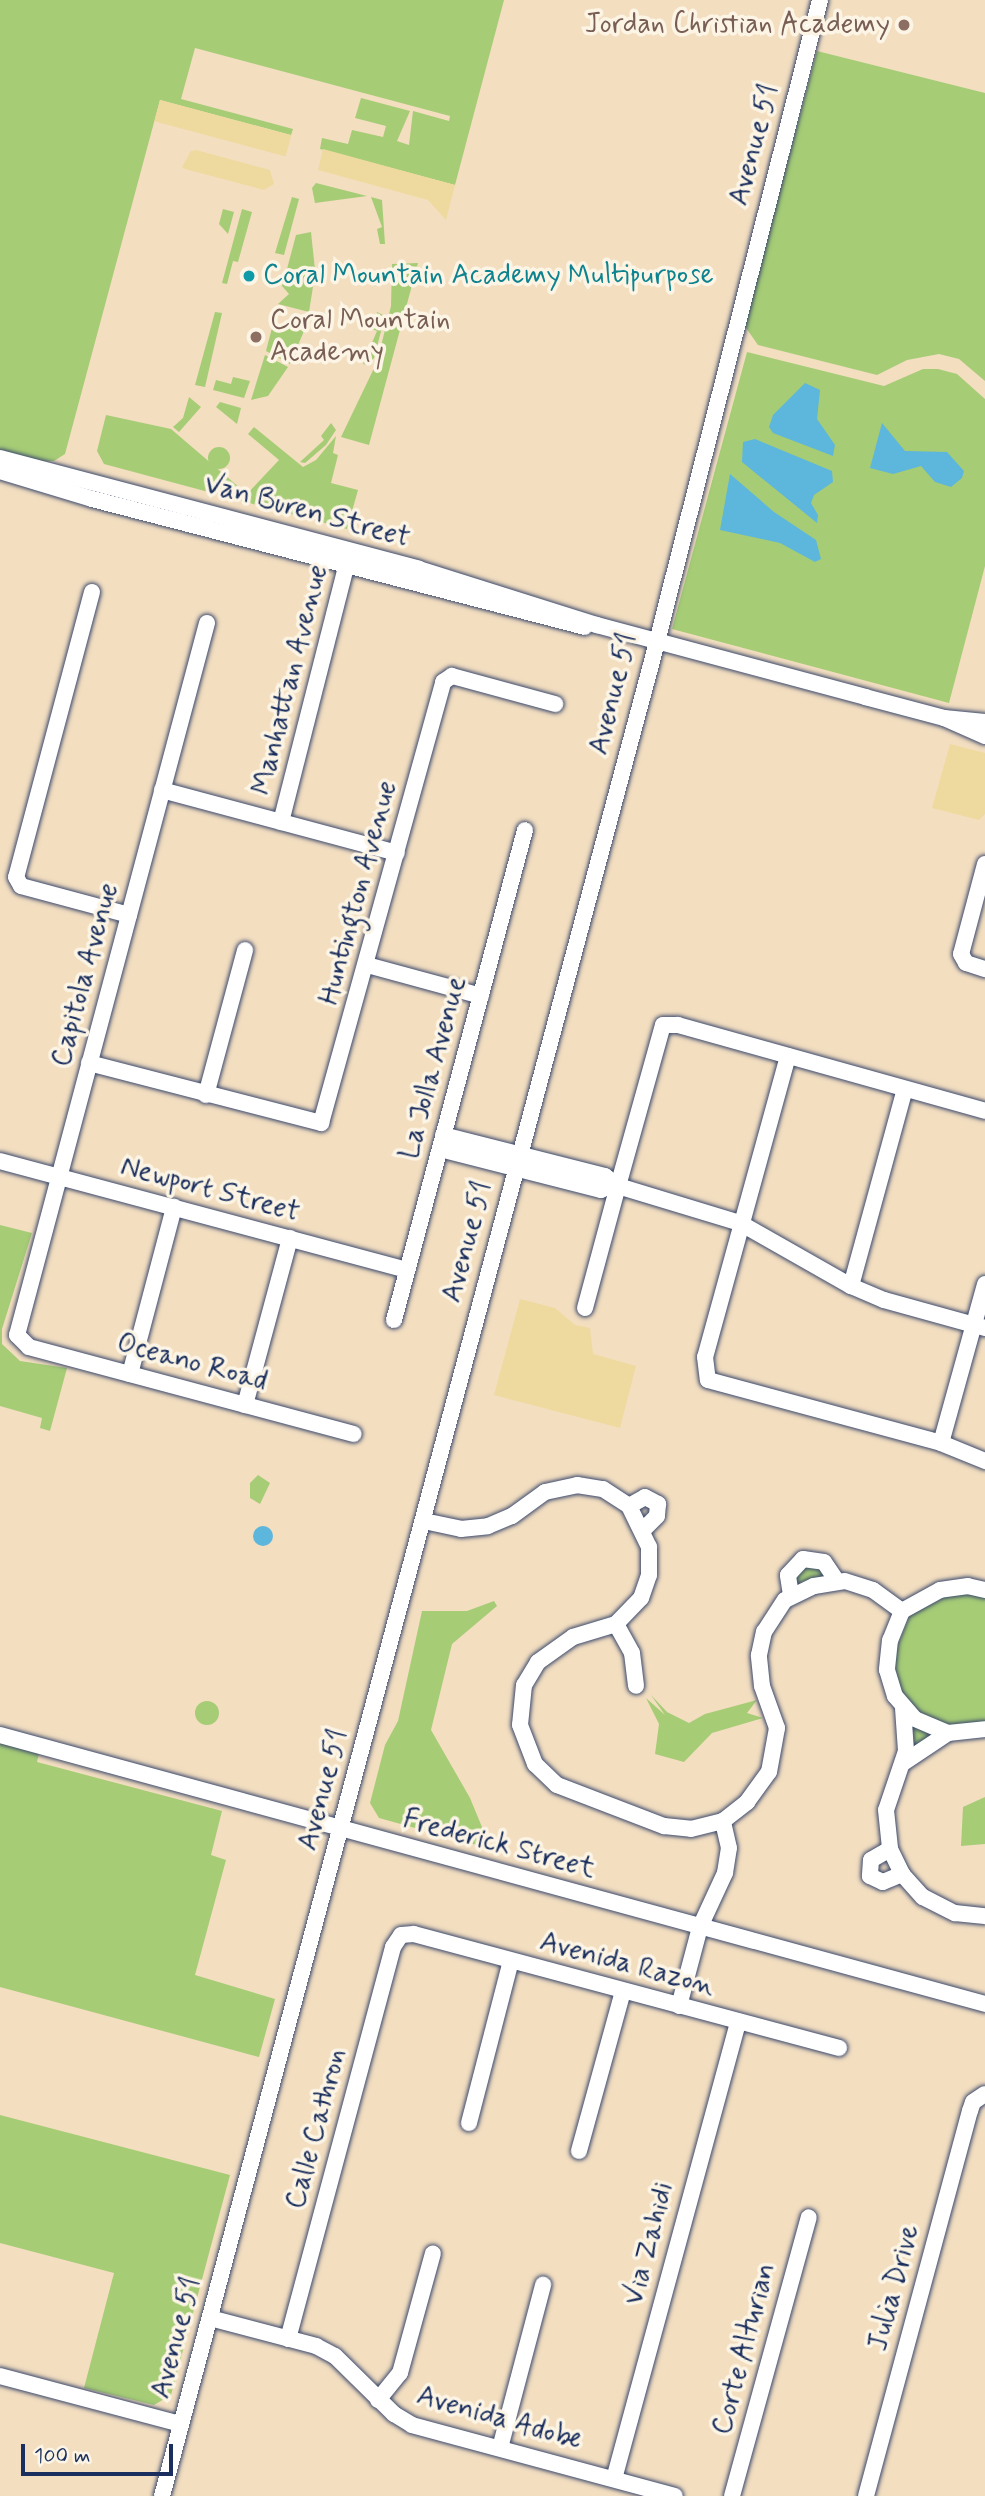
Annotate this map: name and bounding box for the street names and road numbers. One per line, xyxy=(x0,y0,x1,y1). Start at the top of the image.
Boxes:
street label: Avenue 51 xyxy=(723,81,787,209)
street label: Van Buren Street xyxy=(197,467,417,557)
street label: Manhattan Avenue xyxy=(247,563,335,797)
street label: Avenue 51 xyxy=(583,630,645,758)
street label: Huntington Avenue xyxy=(314,780,404,1006)
street label: Capitola Avenue xyxy=(45,878,127,1072)
street label: La Jolla Avenue xyxy=(394,973,474,1163)
street label: Newport Street xyxy=(118,1150,302,1230)
street label: Avenue 51 xyxy=(436,1178,500,1306)
street label: Oceano Road xyxy=(115,1327,269,1399)
street label: Avenue 51 xyxy=(292,1726,356,1854)
street label: Frederick Street xyxy=(399,1803,599,1887)
street label: Avenida Razon xyxy=(535,1925,719,2005)
street label: Calle Cathron xyxy=(280,2046,354,2212)
street label: Via Zahidi xyxy=(618,2180,682,2308)
street label: Julia Drive xyxy=(862,2221,928,2355)
street label: Corte Alturian xyxy=(706,2259,784,2439)
street label: Avenue 51 xyxy=(145,2274,209,2402)
street label: Avenida Adobe xyxy=(412,2379,586,2459)

